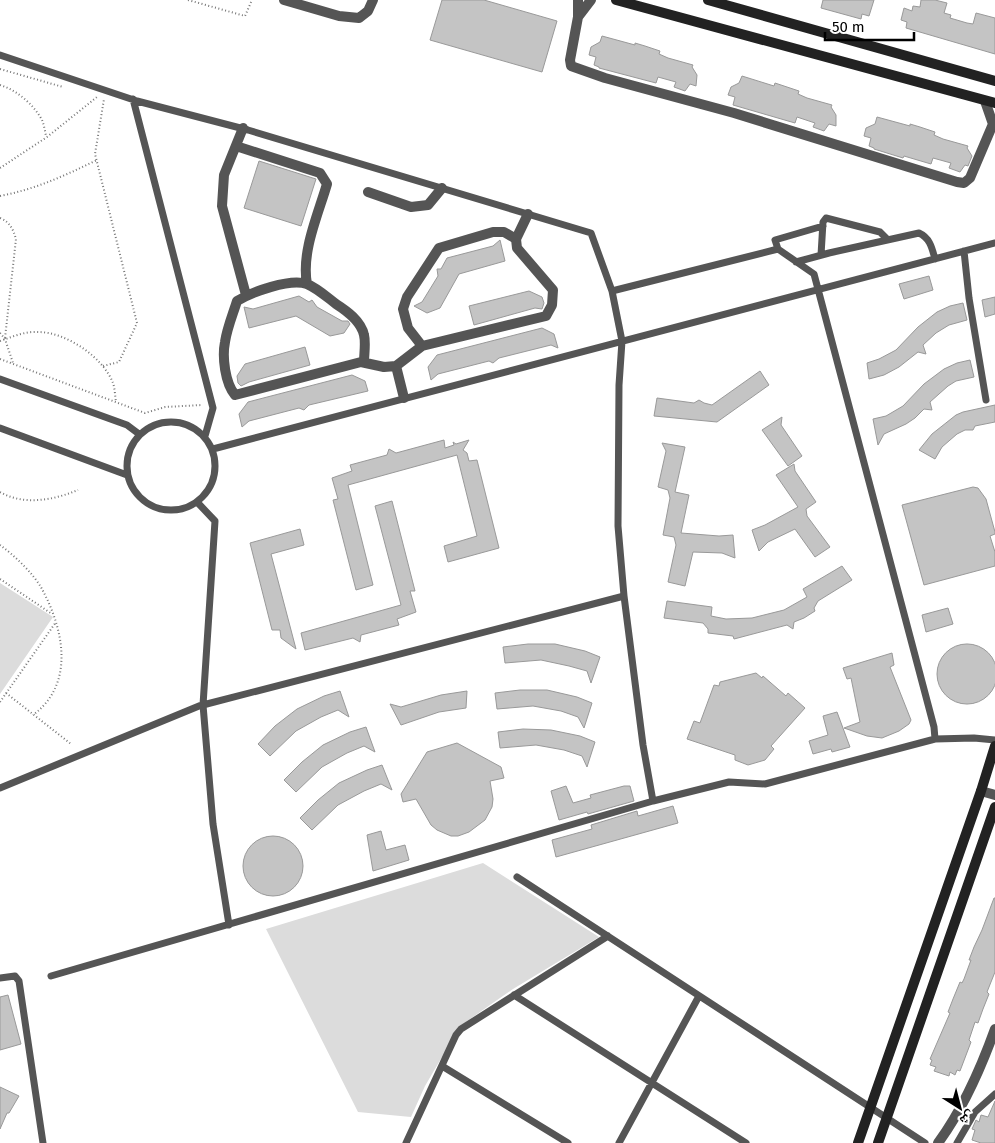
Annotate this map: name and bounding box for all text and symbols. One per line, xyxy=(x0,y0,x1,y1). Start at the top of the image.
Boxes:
scale bar xyxy=(825,10,914,42)
text: 50 m xyxy=(832,18,865,36)
north arrow xyxy=(935,1083,985,1133)
text: ش xyxy=(956,1107,978,1129)

